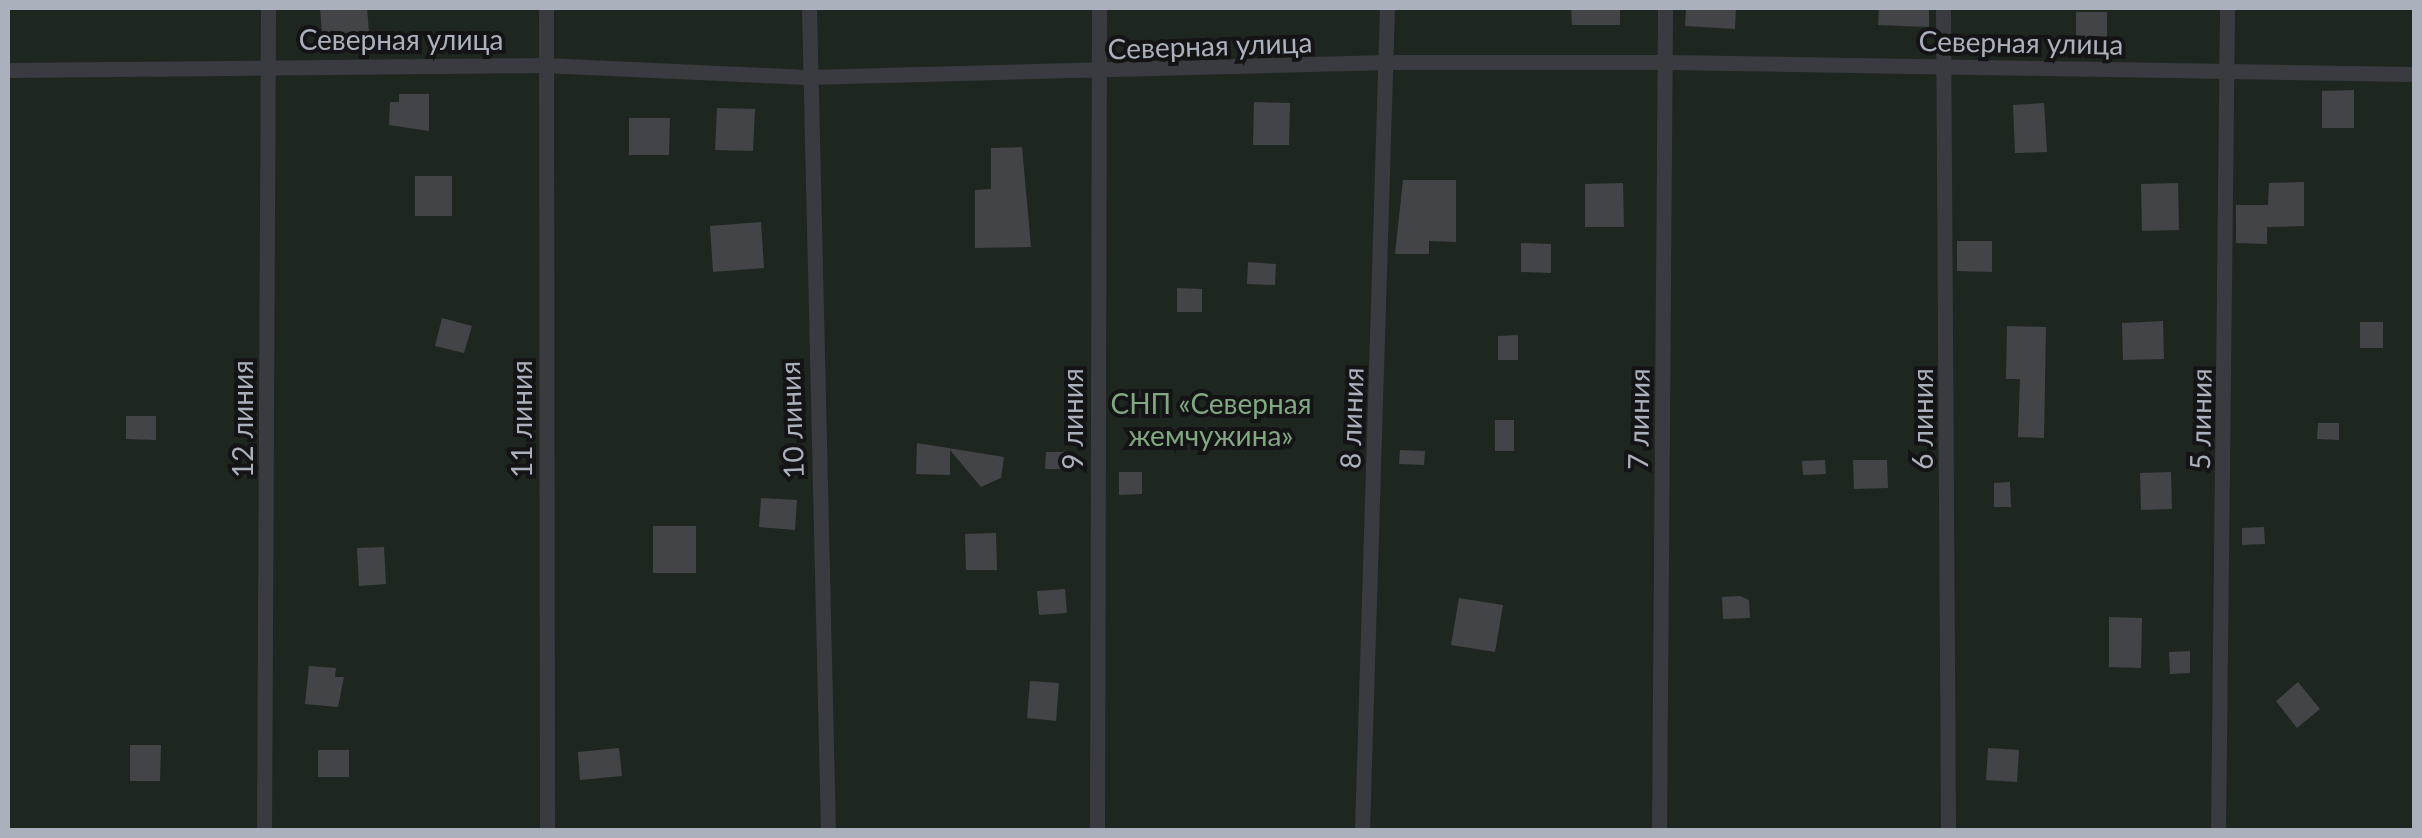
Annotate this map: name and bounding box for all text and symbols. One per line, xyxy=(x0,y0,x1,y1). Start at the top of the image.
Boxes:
street label: Северная улица xyxy=(299,22,503,56)
street label: Северная улица xyxy=(1918,23,2124,61)
street label: Северная улица xyxy=(1107,25,1313,65)
street label: 12 линия xyxy=(225,360,259,478)
street label: 11 линия xyxy=(504,360,538,478)
street label: 10 линия xyxy=(772,361,810,479)
street label: 8 линия xyxy=(1332,367,1370,469)
street label: 9 линия xyxy=(1055,368,1089,470)
street label: 7 линия xyxy=(1620,368,1656,470)
street label: 6 линия xyxy=(1905,368,1939,470)
street label: 5 линия xyxy=(2182,368,2218,470)
park label: СНП «Северная жемчужина» xyxy=(1111,386,1311,452)

